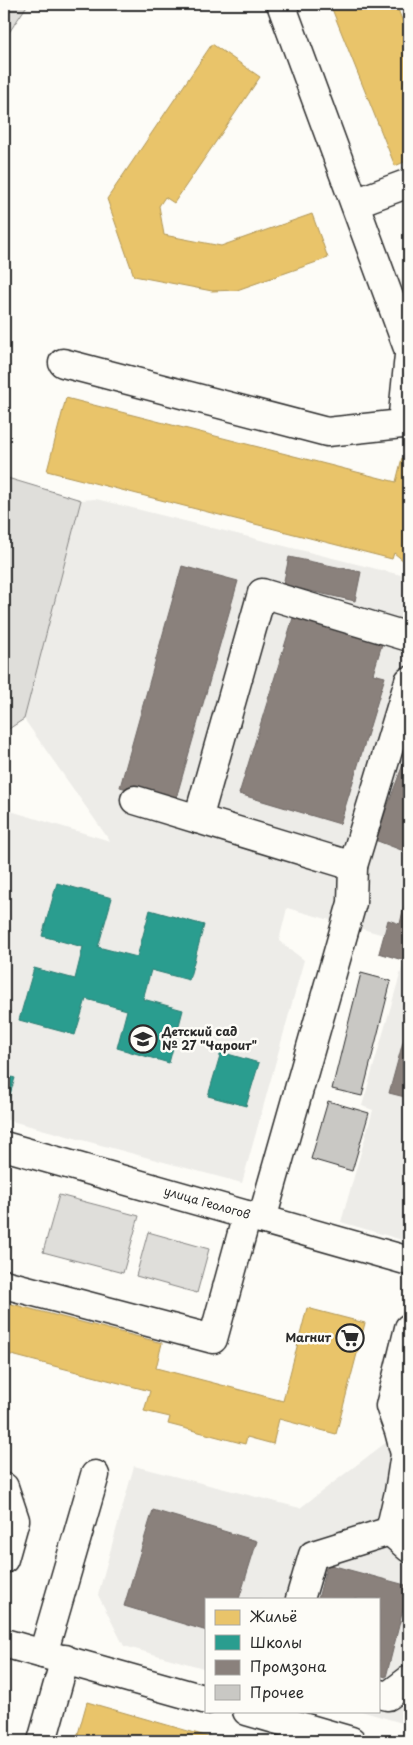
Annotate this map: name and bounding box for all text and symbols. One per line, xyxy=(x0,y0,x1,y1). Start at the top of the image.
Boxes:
place label: Детский сад № 27 "Чароит" xyxy=(161,1022,257,1054)
school or university icon: Детский сад № 27 "Чароит" xyxy=(128,1024,158,1054)
street label: улица Геологов xyxy=(162,1181,253,1223)
supermarket icon: Магнит xyxy=(335,1323,365,1353)
place label: Магнит xyxy=(285,1328,332,1346)
legend xyxy=(205,1598,380,1712)
text: Жильё xyxy=(249,1604,297,1627)
text: Школы xyxy=(250,1630,302,1653)
text: Промзона xyxy=(250,1654,327,1677)
text: Прочее xyxy=(250,1680,304,1703)

